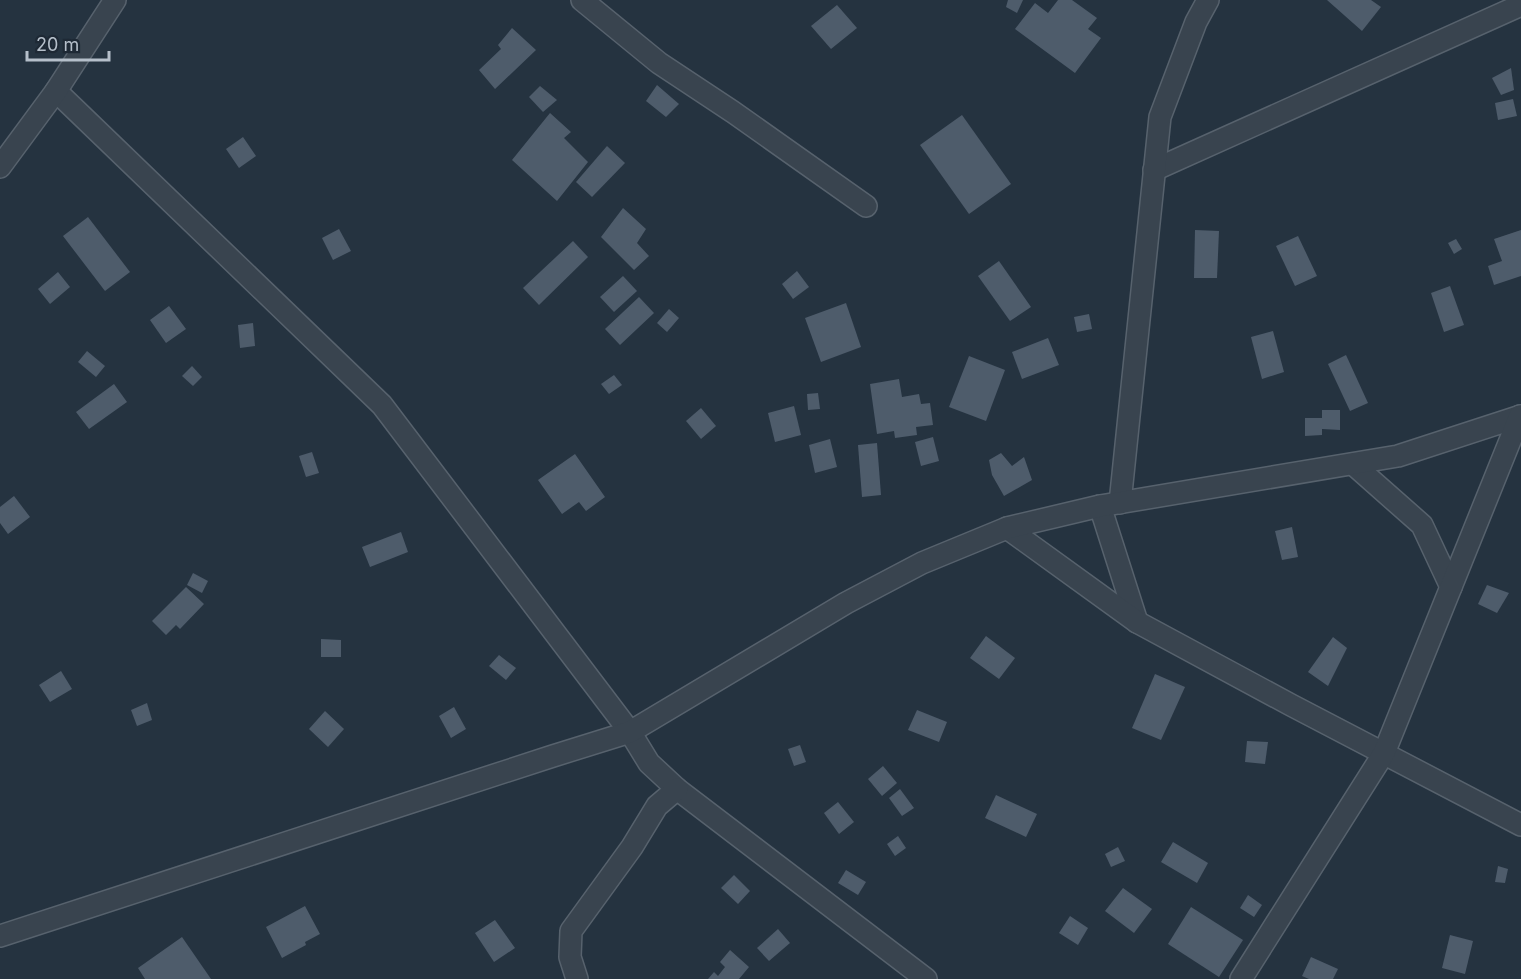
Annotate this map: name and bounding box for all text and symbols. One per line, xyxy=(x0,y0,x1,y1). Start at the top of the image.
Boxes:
scale bar xyxy=(27,24,110,62)
text: 20 m xyxy=(36,34,79,55)

